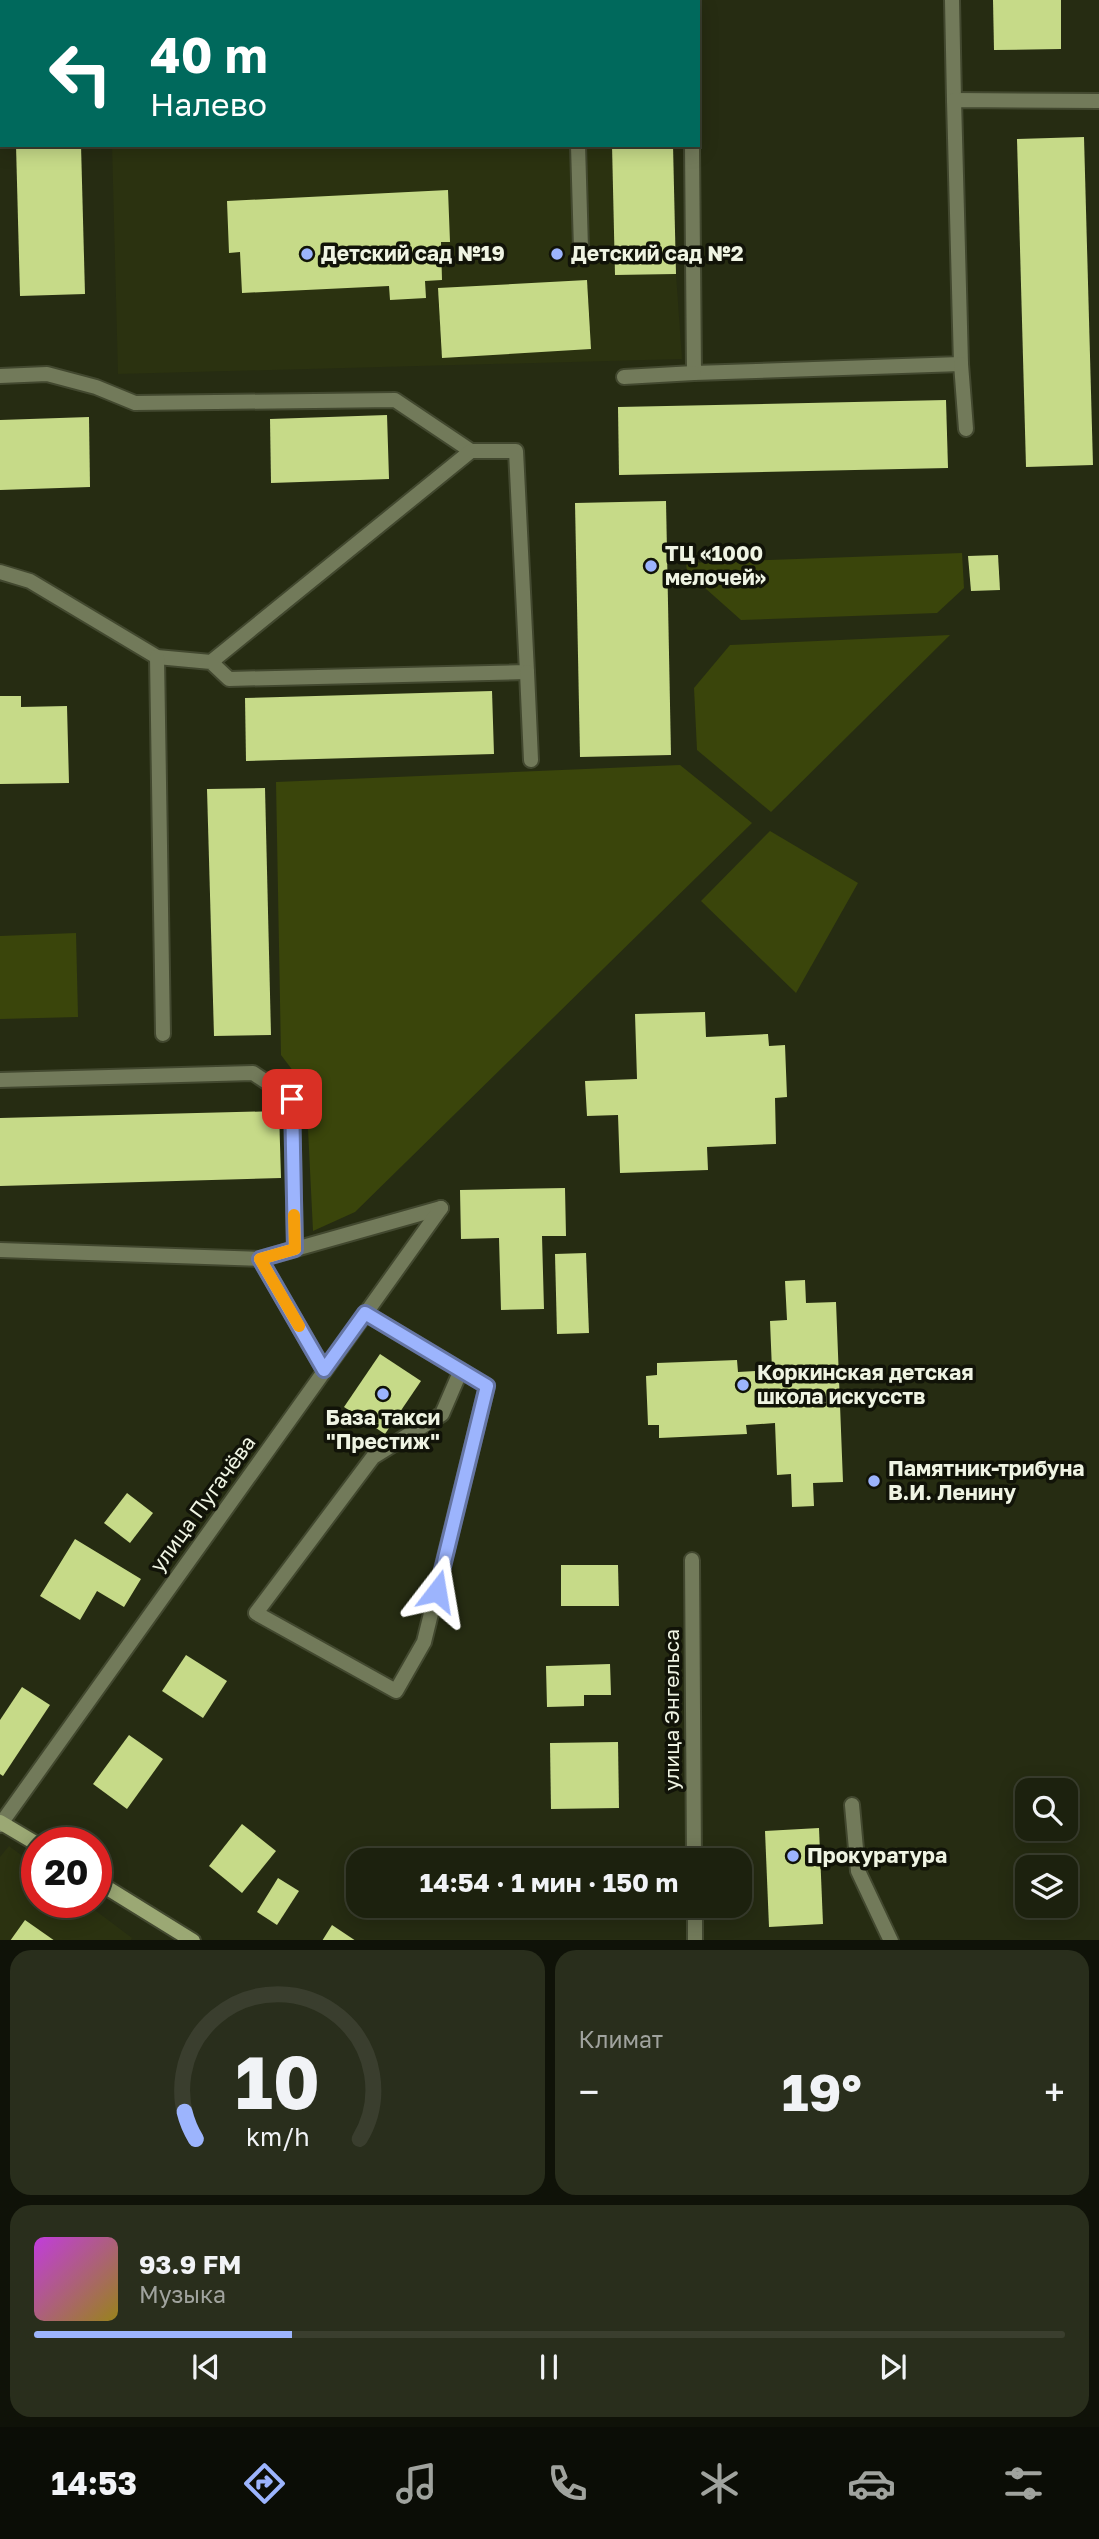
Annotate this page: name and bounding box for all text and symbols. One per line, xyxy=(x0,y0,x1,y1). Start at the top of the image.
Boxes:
text: 40 m xyxy=(150,25,268,84)
icon: left xyxy=(35,28,126,119)
text: Налево xyxy=(150,85,267,123)
place label: Детский сад №19 xyxy=(321,240,505,266)
place label: Детский сад №2 xyxy=(571,240,744,266)
marker: Детский сад №19 xyxy=(299,246,315,262)
marker: Детский сад №2 xyxy=(549,246,565,262)
place label: ТЦ «1000 мелочей» xyxy=(665,540,766,590)
marker: ТЦ «1000 мелочей» xyxy=(643,558,659,574)
pin xyxy=(262,1069,322,1129)
icon: arrive xyxy=(273,1080,311,1118)
place label: Коркинская детская школа искусств xyxy=(757,1359,974,1409)
marker: Коркинская детская школа искусств xyxy=(735,1377,751,1393)
marker: База такси "Престиж" xyxy=(375,1386,391,1402)
place label: База такси "Престиж" xyxy=(326,1404,440,1454)
street label: улица Пугачёва xyxy=(144,1430,261,1577)
place label: Памятник-трибуна В.И. Ленину xyxy=(888,1455,1084,1505)
marker: Памятник-трибуна В.И. Ленину xyxy=(866,1473,882,1489)
position arrow xyxy=(400,1554,474,1628)
street label: улица Энгельса xyxy=(658,1629,684,1791)
map controls xyxy=(1015,1778,1078,1918)
button: search xyxy=(1015,1778,1078,1841)
speed limit sign: 20 xyxy=(21,1827,112,1918)
place label: Прокуратура xyxy=(807,1842,947,1868)
marker: Прокуратура xyxy=(785,1848,801,1864)
button: layers xyxy=(1015,1855,1078,1918)
text: 14:54 · 1 мин · 150 m xyxy=(420,1867,678,1898)
text: Климат xyxy=(579,2025,663,2053)
text: 10 xyxy=(235,2038,320,2125)
text: 19° xyxy=(782,2060,862,2122)
text: − xyxy=(579,2069,599,2114)
text: + xyxy=(1044,2069,1065,2114)
text: km/h xyxy=(245,2120,309,2151)
text: 93.9 FM xyxy=(139,2249,241,2280)
text: Музыка xyxy=(139,2280,226,2308)
icon: previous xyxy=(187,2348,225,2386)
icon: pause xyxy=(530,2348,568,2386)
icon: next xyxy=(874,2348,912,2386)
icon: directions xyxy=(240,2459,289,2508)
icon: music xyxy=(392,2459,441,2508)
icon: phone xyxy=(543,2459,592,2508)
icon: climate xyxy=(695,2459,744,2508)
icon: car xyxy=(847,2459,896,2508)
icon: filters xyxy=(999,2459,1048,2508)
text: 14:53 xyxy=(51,2464,137,2502)

